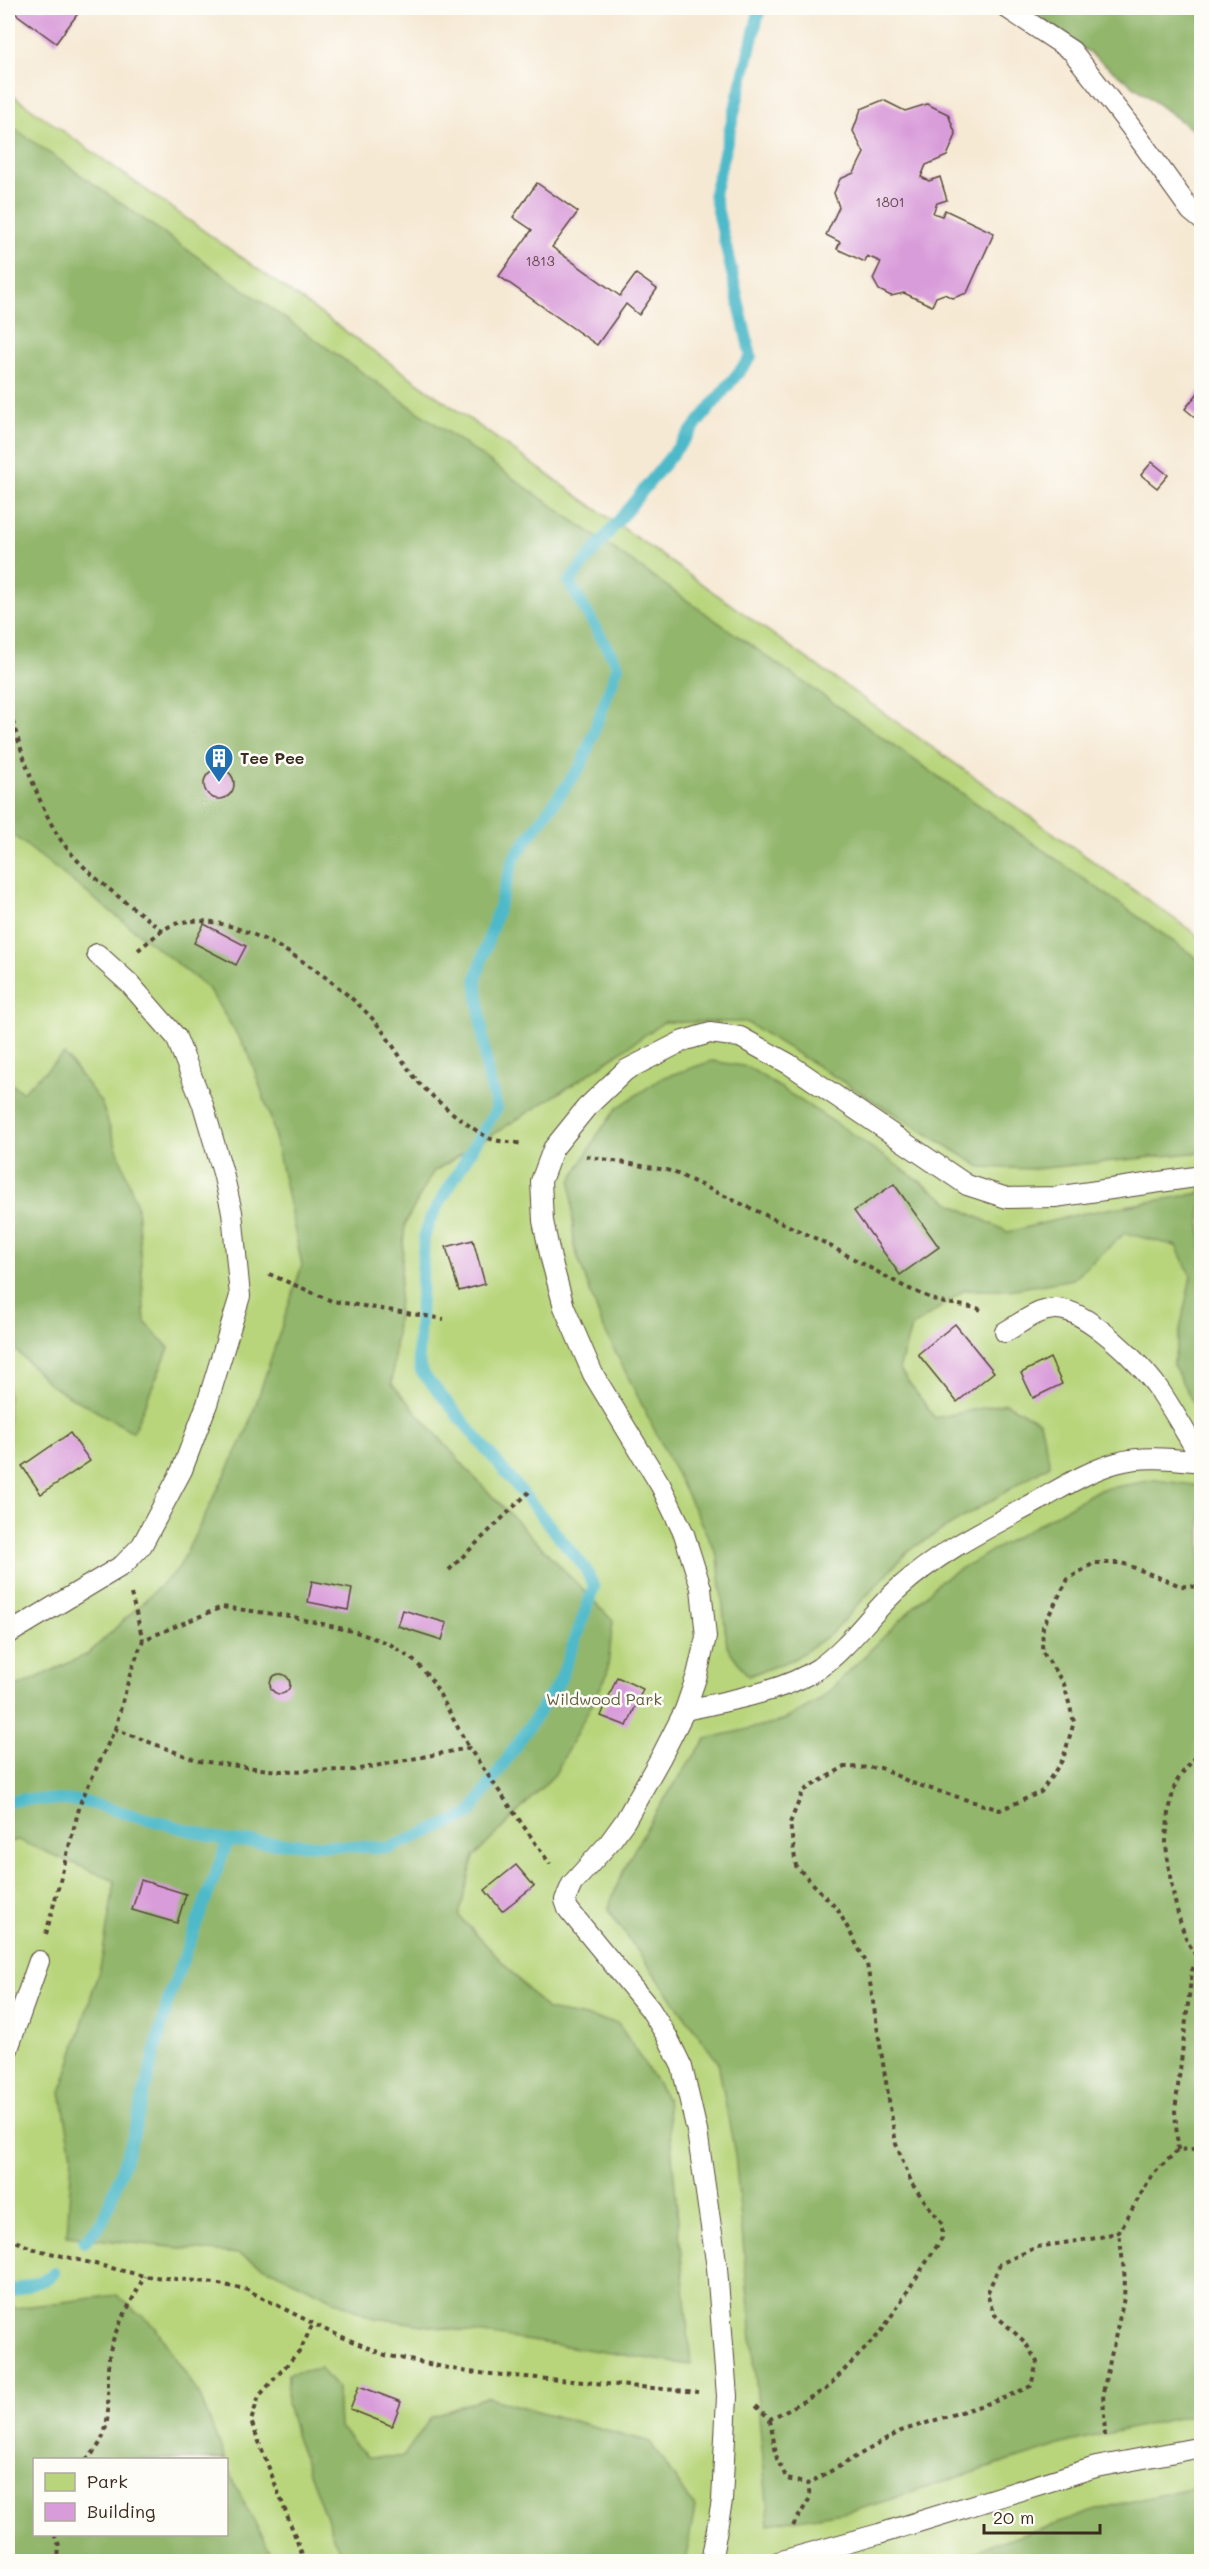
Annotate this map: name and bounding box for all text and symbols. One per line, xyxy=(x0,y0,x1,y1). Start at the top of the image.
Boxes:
house number: 1801 xyxy=(875,192,905,211)
house number: 1813 xyxy=(525,251,555,270)
building icon: Tee Pee xyxy=(203,742,235,784)
place label: Tee Pee xyxy=(240,747,304,768)
park label: Wildwood Park xyxy=(546,1688,662,1709)
legend xyxy=(33,2458,228,2536)
text: Park xyxy=(87,2469,128,2493)
scale bar xyxy=(984,2497,1100,2535)
text: Building xyxy=(87,2499,155,2523)
text: 20 m xyxy=(993,2505,1034,2529)

